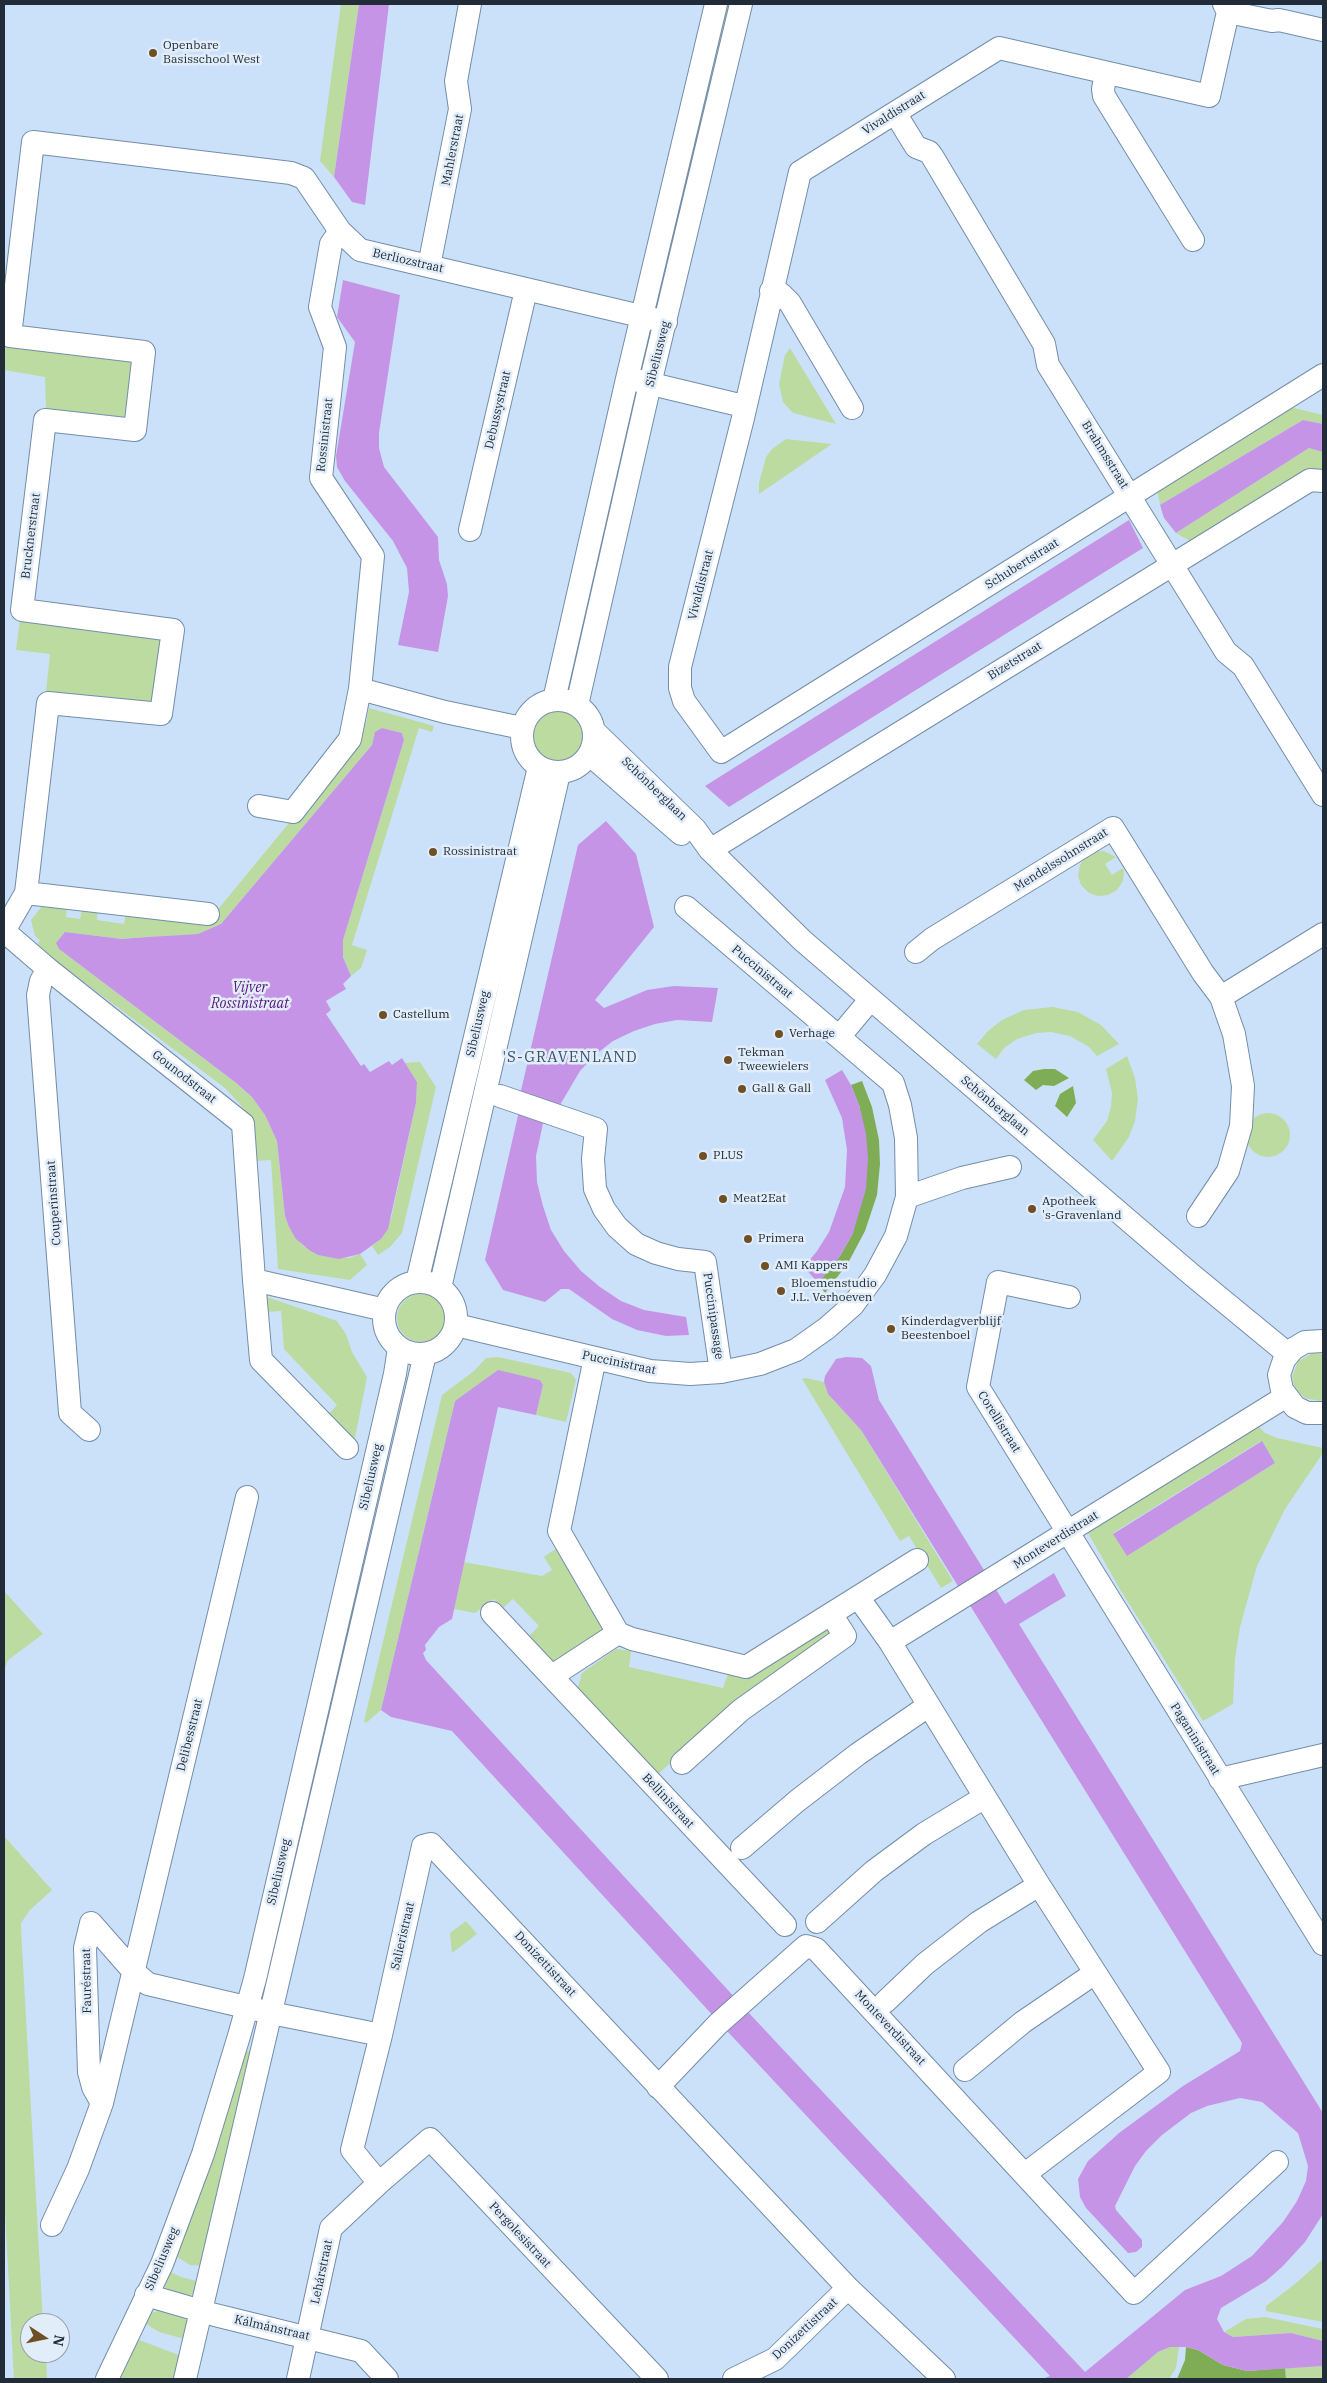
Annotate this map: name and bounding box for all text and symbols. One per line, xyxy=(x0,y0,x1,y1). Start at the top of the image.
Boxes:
place label: Openbare Basisschool West xyxy=(163,39,260,67)
marker: Openbare Basisschool West xyxy=(147,47,159,59)
street label: Vivaldistraat xyxy=(860,88,928,138)
street label: Mahlerstraat xyxy=(439,113,467,187)
street label: Berliozstraat xyxy=(371,246,445,276)
street label: Sibeliusweg xyxy=(643,320,673,388)
street label: Debussystraat xyxy=(482,369,514,451)
street label: Rossinistraat xyxy=(314,397,336,473)
street label: Brahmsstraat xyxy=(1078,418,1132,492)
street label: Brucknerstraat xyxy=(19,492,43,580)
street label: Schubertstraat xyxy=(983,536,1061,592)
street label: Vivaldistraat xyxy=(685,549,717,621)
street label: Bizetstraat xyxy=(985,639,1045,683)
street label: Schönberglaan xyxy=(618,754,690,824)
street label: Mendelssohnstraat xyxy=(1011,825,1111,895)
place label: Rossinistraat xyxy=(443,845,517,859)
marker: Rossinistraat xyxy=(427,846,439,858)
street label: Puccinistraat xyxy=(729,942,795,1002)
water label: Vijver Rossinistraat xyxy=(211,980,289,1012)
street label: Sibeliusweg xyxy=(463,990,493,1058)
place label: Castellum xyxy=(393,1008,450,1022)
marker: Castellum xyxy=(377,1009,389,1021)
place label: Verhage xyxy=(789,1027,835,1041)
marker: Verhage xyxy=(773,1028,785,1040)
place label: Tekman Tweewielers xyxy=(738,1046,809,1074)
street label: Gounodstraat xyxy=(149,1048,219,1106)
district label: 'S-GRAVENLAND xyxy=(501,1049,639,1067)
marker: Tekman Tweewielers xyxy=(722,1054,734,1066)
street label: Schönberglaan xyxy=(958,1073,1032,1139)
place label: Gall & Gall xyxy=(752,1082,811,1096)
marker: Gall & Gall xyxy=(736,1083,748,1095)
place label: PLUS xyxy=(713,1149,743,1163)
marker: PLUS xyxy=(697,1150,709,1162)
street label: Couperinstraat xyxy=(44,1160,64,1246)
place label: Meat2Eat xyxy=(733,1192,786,1206)
marker: Meat2Eat xyxy=(717,1193,729,1205)
place label: Apotheek 's-Gravenland xyxy=(1042,1195,1121,1223)
marker: Apotheek 's-Gravenland xyxy=(1026,1203,1038,1215)
place label: Primera xyxy=(758,1232,804,1246)
marker: Primera xyxy=(742,1233,754,1245)
place label: AMI Kappers xyxy=(775,1259,848,1273)
marker: AMI Kappers xyxy=(759,1260,771,1272)
street label: Puccinipassage xyxy=(700,1272,726,1360)
place label: Bloemenstudio J.L. Verhoeven xyxy=(791,1277,877,1305)
marker: Bloemenstudio J.L. Verhoeven xyxy=(775,1285,787,1297)
place label: Kinderdagverblijf Beestenboel xyxy=(901,1315,1001,1343)
marker: Kinderdagverblijf Beestenboel xyxy=(885,1323,897,1335)
street label: Puccinistraat xyxy=(581,1348,657,1378)
street label: Corellistraat xyxy=(974,1389,1024,1455)
street label: Sibeliusweg xyxy=(356,1443,386,1511)
street label: Monteverdistraat xyxy=(1011,1508,1101,1572)
street label: Delibesstraat xyxy=(174,1697,206,1773)
street label: Paganinistraat xyxy=(1167,1700,1223,1778)
street label: Bellinistraat xyxy=(639,1771,697,1831)
street label: Sibeliusweg xyxy=(264,1838,294,1906)
street label: Salieristraat xyxy=(388,1901,418,1971)
street label: Donizettistraat xyxy=(511,1928,579,2000)
street label: Fauréstraat xyxy=(79,1948,95,2014)
street label: Monteverdistraat xyxy=(852,1988,928,2068)
street label: Pergolesistraat xyxy=(486,2199,554,2271)
street label: Sibeliusweg xyxy=(142,2225,182,2293)
street label: Lehárstraat xyxy=(308,2238,336,2306)
street label: Donizettistraat xyxy=(769,2295,841,2363)
street label: Kálmánstraat xyxy=(233,2312,311,2344)
north arrow xyxy=(20,2313,70,2363)
text: N xyxy=(49,2334,69,2348)

